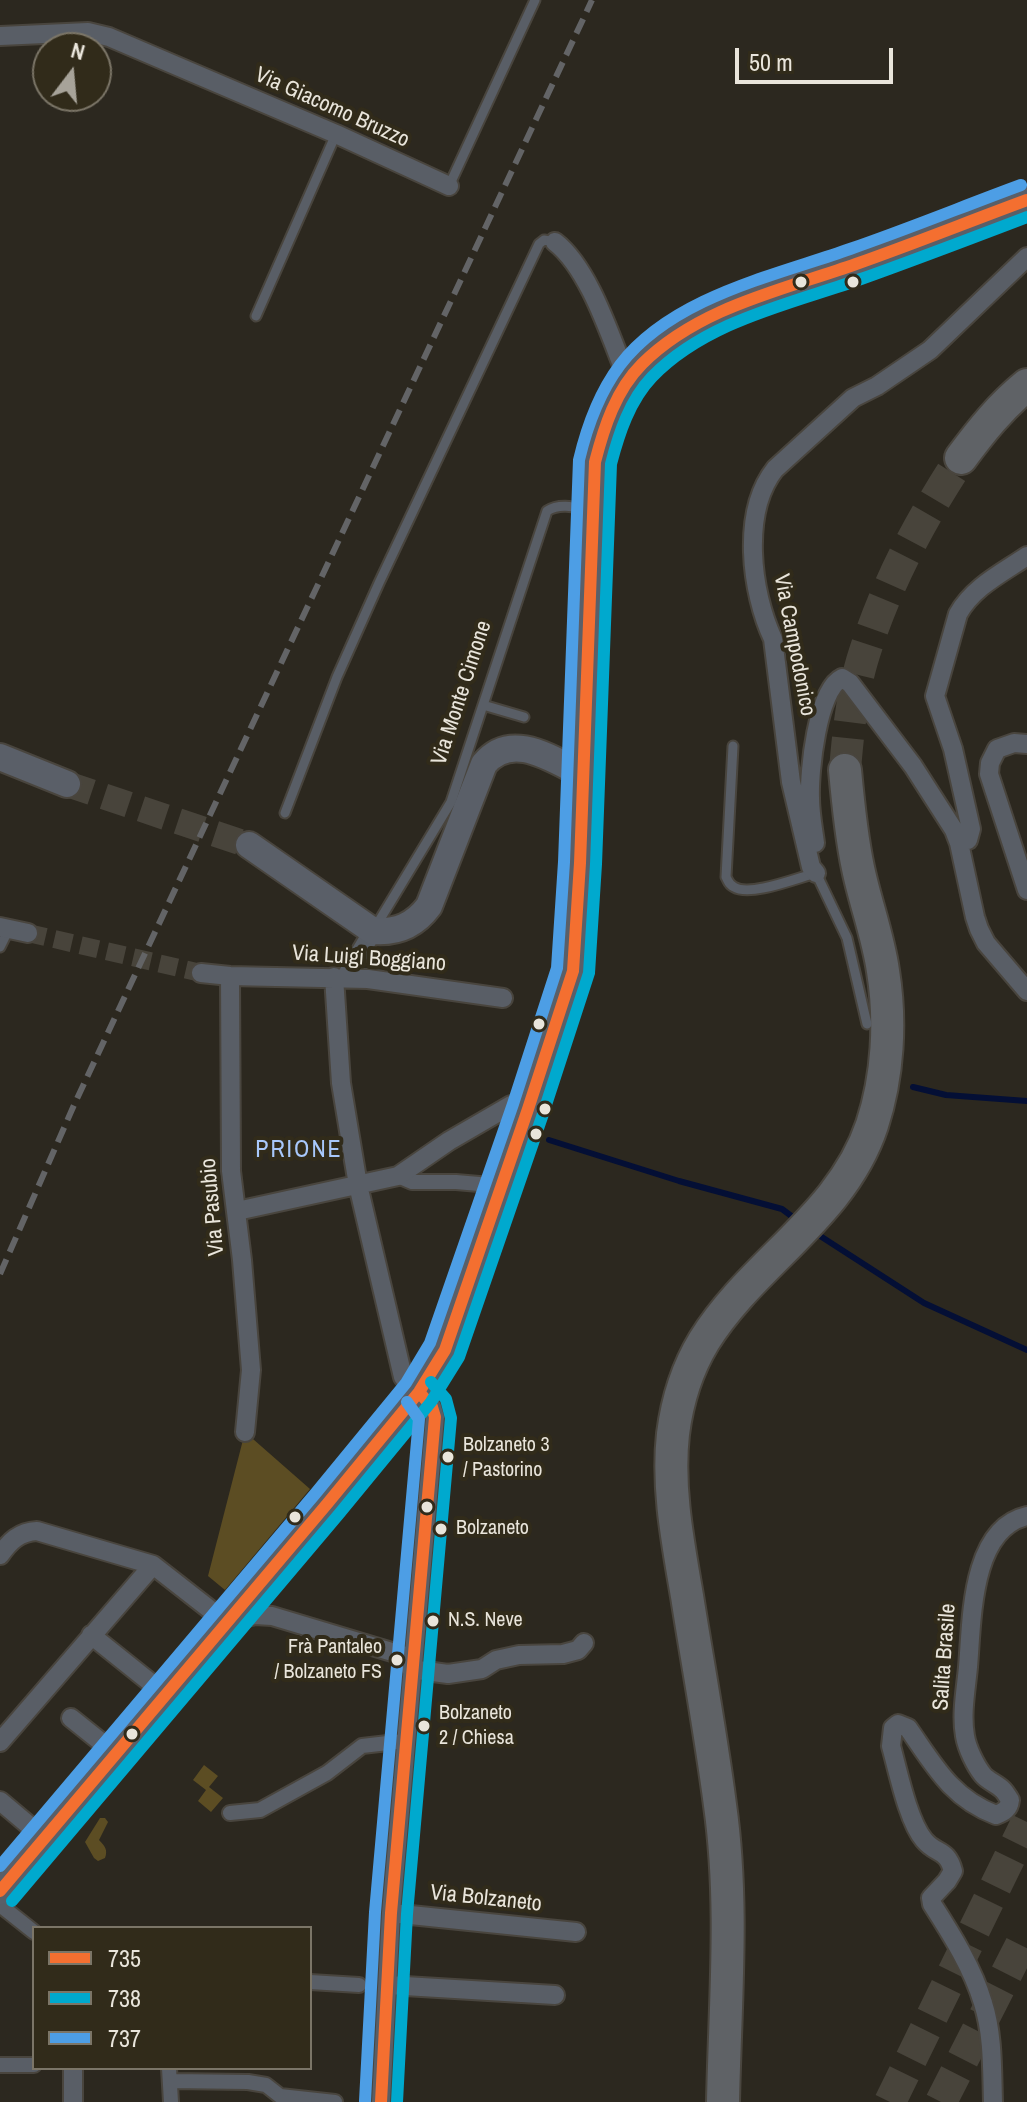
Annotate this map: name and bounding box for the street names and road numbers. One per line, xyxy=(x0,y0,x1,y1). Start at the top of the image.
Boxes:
street label: Via Giacomo Bruzzo xyxy=(251,62,413,154)
street label: Via Campodonico xyxy=(767,572,821,718)
street label: Via Monte Cimone xyxy=(426,618,498,768)
street label: Via Luigi Boggiano xyxy=(291,940,447,978)
street label: Via Pasubio xyxy=(196,1157,230,1257)
street label: Salita Brasile xyxy=(928,1603,962,1711)
street label: Via Bolzaneto xyxy=(429,1880,543,1918)

